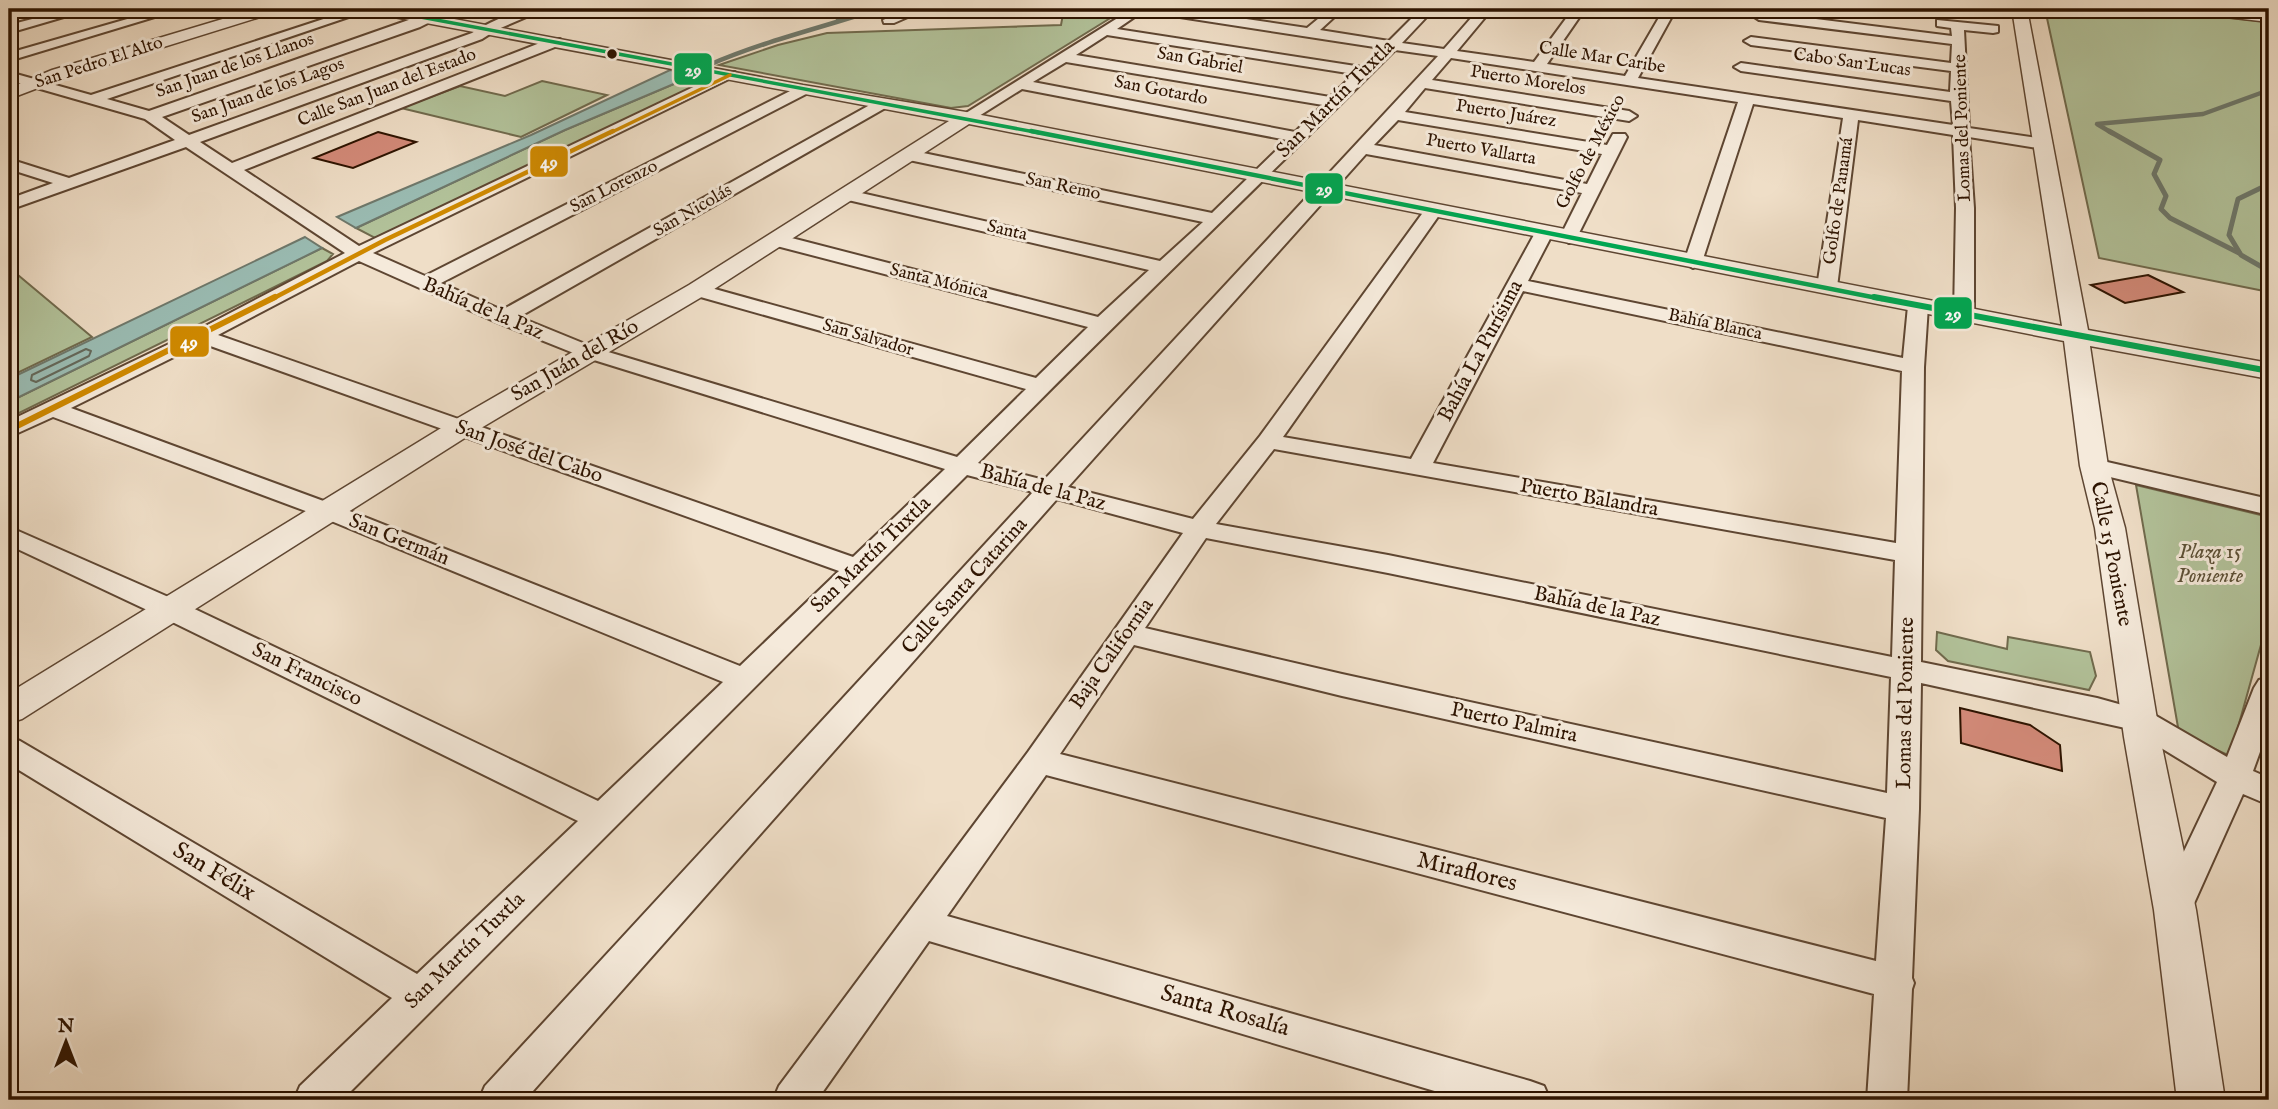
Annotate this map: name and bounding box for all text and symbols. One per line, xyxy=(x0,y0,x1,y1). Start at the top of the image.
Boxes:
street label: San Juan de los Llanos xyxy=(153,28,317,104)
street label: San Pedro El Alto xyxy=(32,31,166,94)
street label: San Martín Tuxtla xyxy=(1271,33,1402,164)
street label: Calle Mar Caribe xyxy=(1537,37,1667,79)
street label: San Gabriel xyxy=(1155,42,1245,80)
street label: Calle San Juan del Estado xyxy=(294,43,480,133)
street label: Cabo San Lucas xyxy=(1792,43,1912,83)
unlabelled marker xyxy=(605,47,619,61)
line badge: 29 xyxy=(673,52,713,86)
street label: San Juan de los Lagos xyxy=(188,53,348,129)
street label: Lomas del Poniente xyxy=(1949,54,1977,202)
text: 29 xyxy=(684,59,702,83)
street label: Puerto Morelos xyxy=(1469,61,1587,101)
street label: San Gotardo xyxy=(1112,71,1210,111)
street label: Golfo de México xyxy=(1551,90,1631,213)
street label: Puerto Juárez xyxy=(1454,95,1558,133)
street label: Puerto Vallarta xyxy=(1424,129,1538,171)
street label: Golfo de Panamá xyxy=(1819,136,1859,266)
line badge: 49 xyxy=(529,145,569,178)
text: 49 xyxy=(540,151,558,175)
street label: San Lorenzo xyxy=(566,155,662,219)
street label: San Remo xyxy=(1023,168,1103,206)
line badge: 29 xyxy=(1304,172,1344,205)
text: 29 xyxy=(1315,178,1333,202)
street label: San Nicolás xyxy=(650,179,736,243)
street label: Santa xyxy=(985,215,1030,247)
street label: Santa Mónica xyxy=(887,259,991,305)
street label: Bahía de la Paz xyxy=(418,271,548,347)
street label: Bahía La Purísima xyxy=(1432,275,1530,427)
line badge: 29 xyxy=(1933,296,1973,330)
text: 29 xyxy=(1944,303,1962,327)
street label: Bahía Blanca xyxy=(1666,304,1764,346)
street label: San Juán del Río xyxy=(506,314,644,408)
street label: San Salvador xyxy=(820,314,917,362)
line badge: 49 xyxy=(169,325,210,358)
text: 49 xyxy=(180,331,198,355)
street label: San José del Cabo xyxy=(452,414,606,490)
street label: Bahía de la Paz xyxy=(977,458,1109,518)
street label: Puerto Balandra xyxy=(1518,473,1661,524)
street label: Calle 15 Poniente xyxy=(2084,479,2138,629)
street label: San Martín Tuxtla xyxy=(805,490,938,619)
street label: San Germán xyxy=(345,508,453,572)
street label: Calle Santa Catarina xyxy=(896,511,1034,660)
park label: Plaza 15 Poniente xyxy=(2177,539,2243,590)
street label: Bahía de la Paz xyxy=(1531,580,1663,634)
street label: Baja California xyxy=(1064,592,1161,715)
street label: Lomas del Poniente xyxy=(1891,616,1921,789)
street label: San Francisco xyxy=(248,637,366,713)
street label: Puerto Palmira xyxy=(1448,696,1581,750)
street label: San Félix xyxy=(167,835,261,909)
street label: Miraflores xyxy=(1414,845,1520,899)
street label: San Martín Tuxtla xyxy=(399,886,532,1015)
street label: Santa Rosalía xyxy=(1157,978,1294,1044)
north arrow xyxy=(32,1007,102,1078)
text: N xyxy=(57,1015,75,1039)

